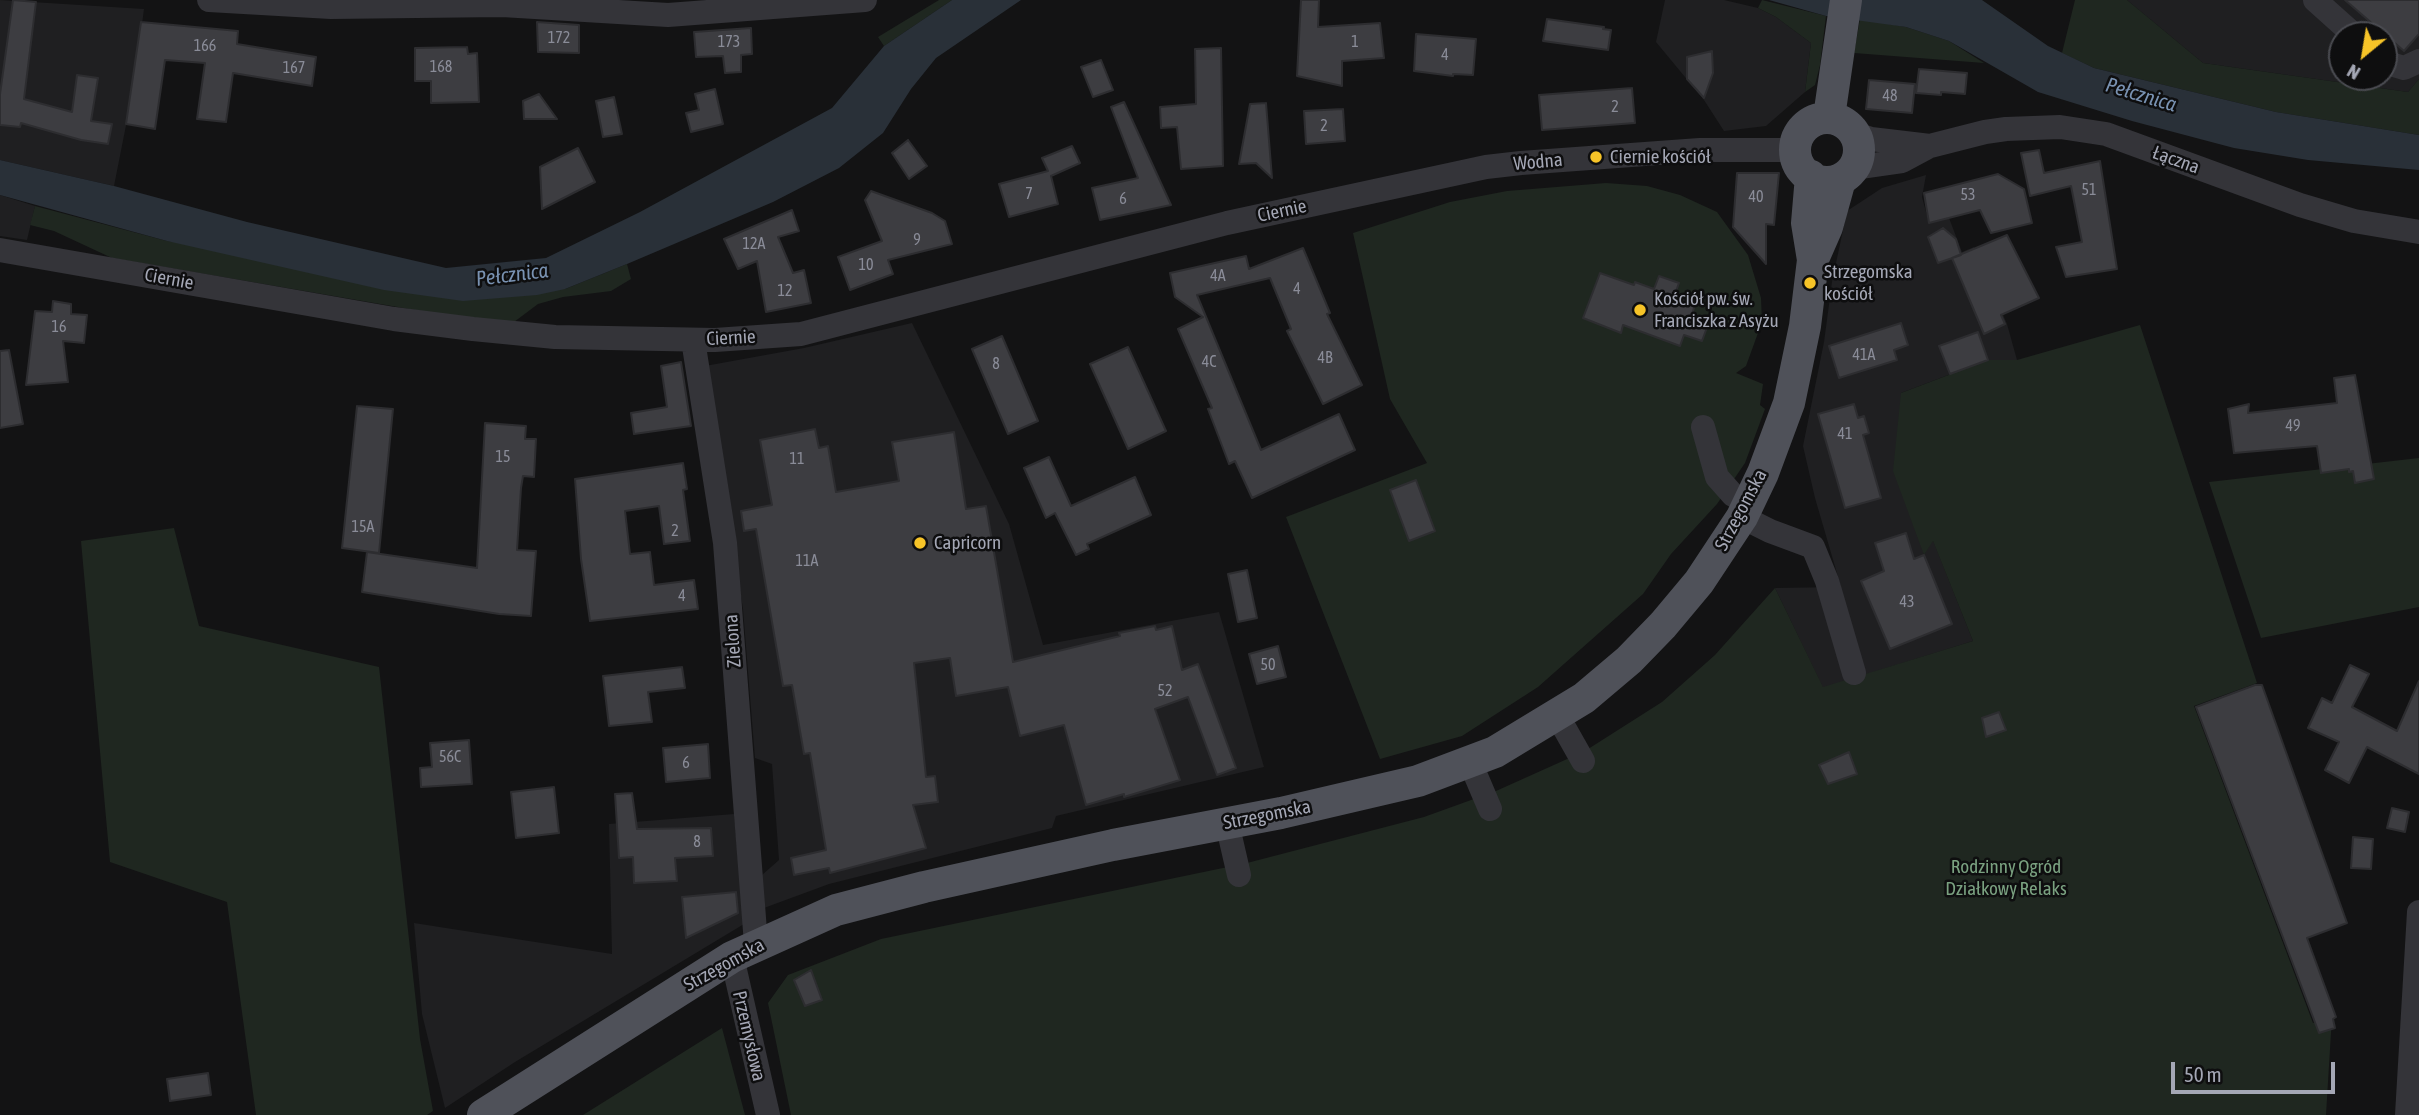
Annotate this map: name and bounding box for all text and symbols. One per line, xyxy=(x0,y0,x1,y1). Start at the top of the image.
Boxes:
north arrow xyxy=(2328,21,2398,91)
house number: 172 xyxy=(548,28,570,48)
house number: 173 xyxy=(718,32,740,52)
house number: 1 xyxy=(1351,32,1359,52)
house number: 166 xyxy=(194,36,216,56)
house number: 4 xyxy=(1441,45,1449,65)
house number: 168 xyxy=(430,57,452,77)
house number: 167 xyxy=(283,58,305,78)
text: N xyxy=(2343,60,2364,85)
water label: Pełcznica xyxy=(2103,72,2179,118)
house number: 48 xyxy=(1882,86,1898,106)
house number: 2 xyxy=(1611,97,1619,117)
house number: 2 xyxy=(1320,116,1328,136)
street label: Łączna xyxy=(2149,141,2203,179)
place label: Ciernie kościół xyxy=(1610,146,1711,168)
street label: Wodna xyxy=(1513,148,1563,176)
marker: Ciernie kościół xyxy=(1588,149,1604,165)
house number: 51 xyxy=(2081,180,2097,200)
house number: 7 xyxy=(1025,184,1033,204)
house number: 53 xyxy=(1960,185,1976,205)
house number: 40 xyxy=(1748,187,1764,207)
house number: 6 xyxy=(1119,189,1127,209)
street label: Ciernie xyxy=(1255,195,1309,227)
house number: 9 xyxy=(913,230,921,250)
house number: 12A xyxy=(743,234,765,254)
house number: 10 xyxy=(858,255,874,275)
water label: Pełcznica xyxy=(474,258,550,292)
place label: Strzegomska kościół xyxy=(1824,261,1913,305)
street label: Ciernie xyxy=(143,263,195,295)
house number: 4A xyxy=(1210,266,1226,286)
marker: Strzegomska kościół xyxy=(1802,275,1818,291)
house number: 4 xyxy=(1293,279,1301,299)
house number: 12 xyxy=(777,281,793,301)
place label: Kościół pw. św. Franciszka z Asyżu xyxy=(1654,288,1779,332)
marker: Kościół pw. św. Franciszka z Asyżu xyxy=(1632,302,1648,318)
house number: 16 xyxy=(51,317,67,337)
street label: Ciernie xyxy=(706,325,756,351)
house number: 41A xyxy=(1853,345,1875,365)
house number: 4B xyxy=(1317,348,1333,368)
house number: 4C xyxy=(1202,352,1216,372)
house number: 8 xyxy=(992,354,1000,374)
house number: 49 xyxy=(2285,416,2301,436)
house number: 41 xyxy=(1837,424,1853,444)
house number: 15 xyxy=(495,447,511,467)
house number: 11 xyxy=(789,449,805,469)
street label: Strzegomska xyxy=(1710,466,1772,554)
house number: 15A xyxy=(352,517,374,537)
house number: 2 xyxy=(671,521,679,541)
place label: Capricorn xyxy=(934,532,1001,554)
marker: Capricorn xyxy=(912,535,928,551)
house number: 11A xyxy=(796,551,818,571)
house number: 4 xyxy=(678,586,686,606)
house number: 43 xyxy=(1899,592,1915,612)
street label: Zielona xyxy=(720,614,746,668)
house number: 50 xyxy=(1260,655,1276,675)
house number: 52 xyxy=(1157,681,1173,701)
house number: 56C xyxy=(439,747,461,767)
house number: 6 xyxy=(682,753,690,773)
street label: Strzegomska xyxy=(1221,795,1313,835)
house number: 8 xyxy=(693,832,701,852)
park label: Rodzinny Ogród Działkowy Relaks xyxy=(1945,856,2067,900)
street label: Strzegomska xyxy=(680,934,768,996)
street label: Przemysłowa xyxy=(728,989,770,1083)
scale bar xyxy=(2174,1048,2338,1092)
text: 50 m xyxy=(2184,1062,2222,1086)

